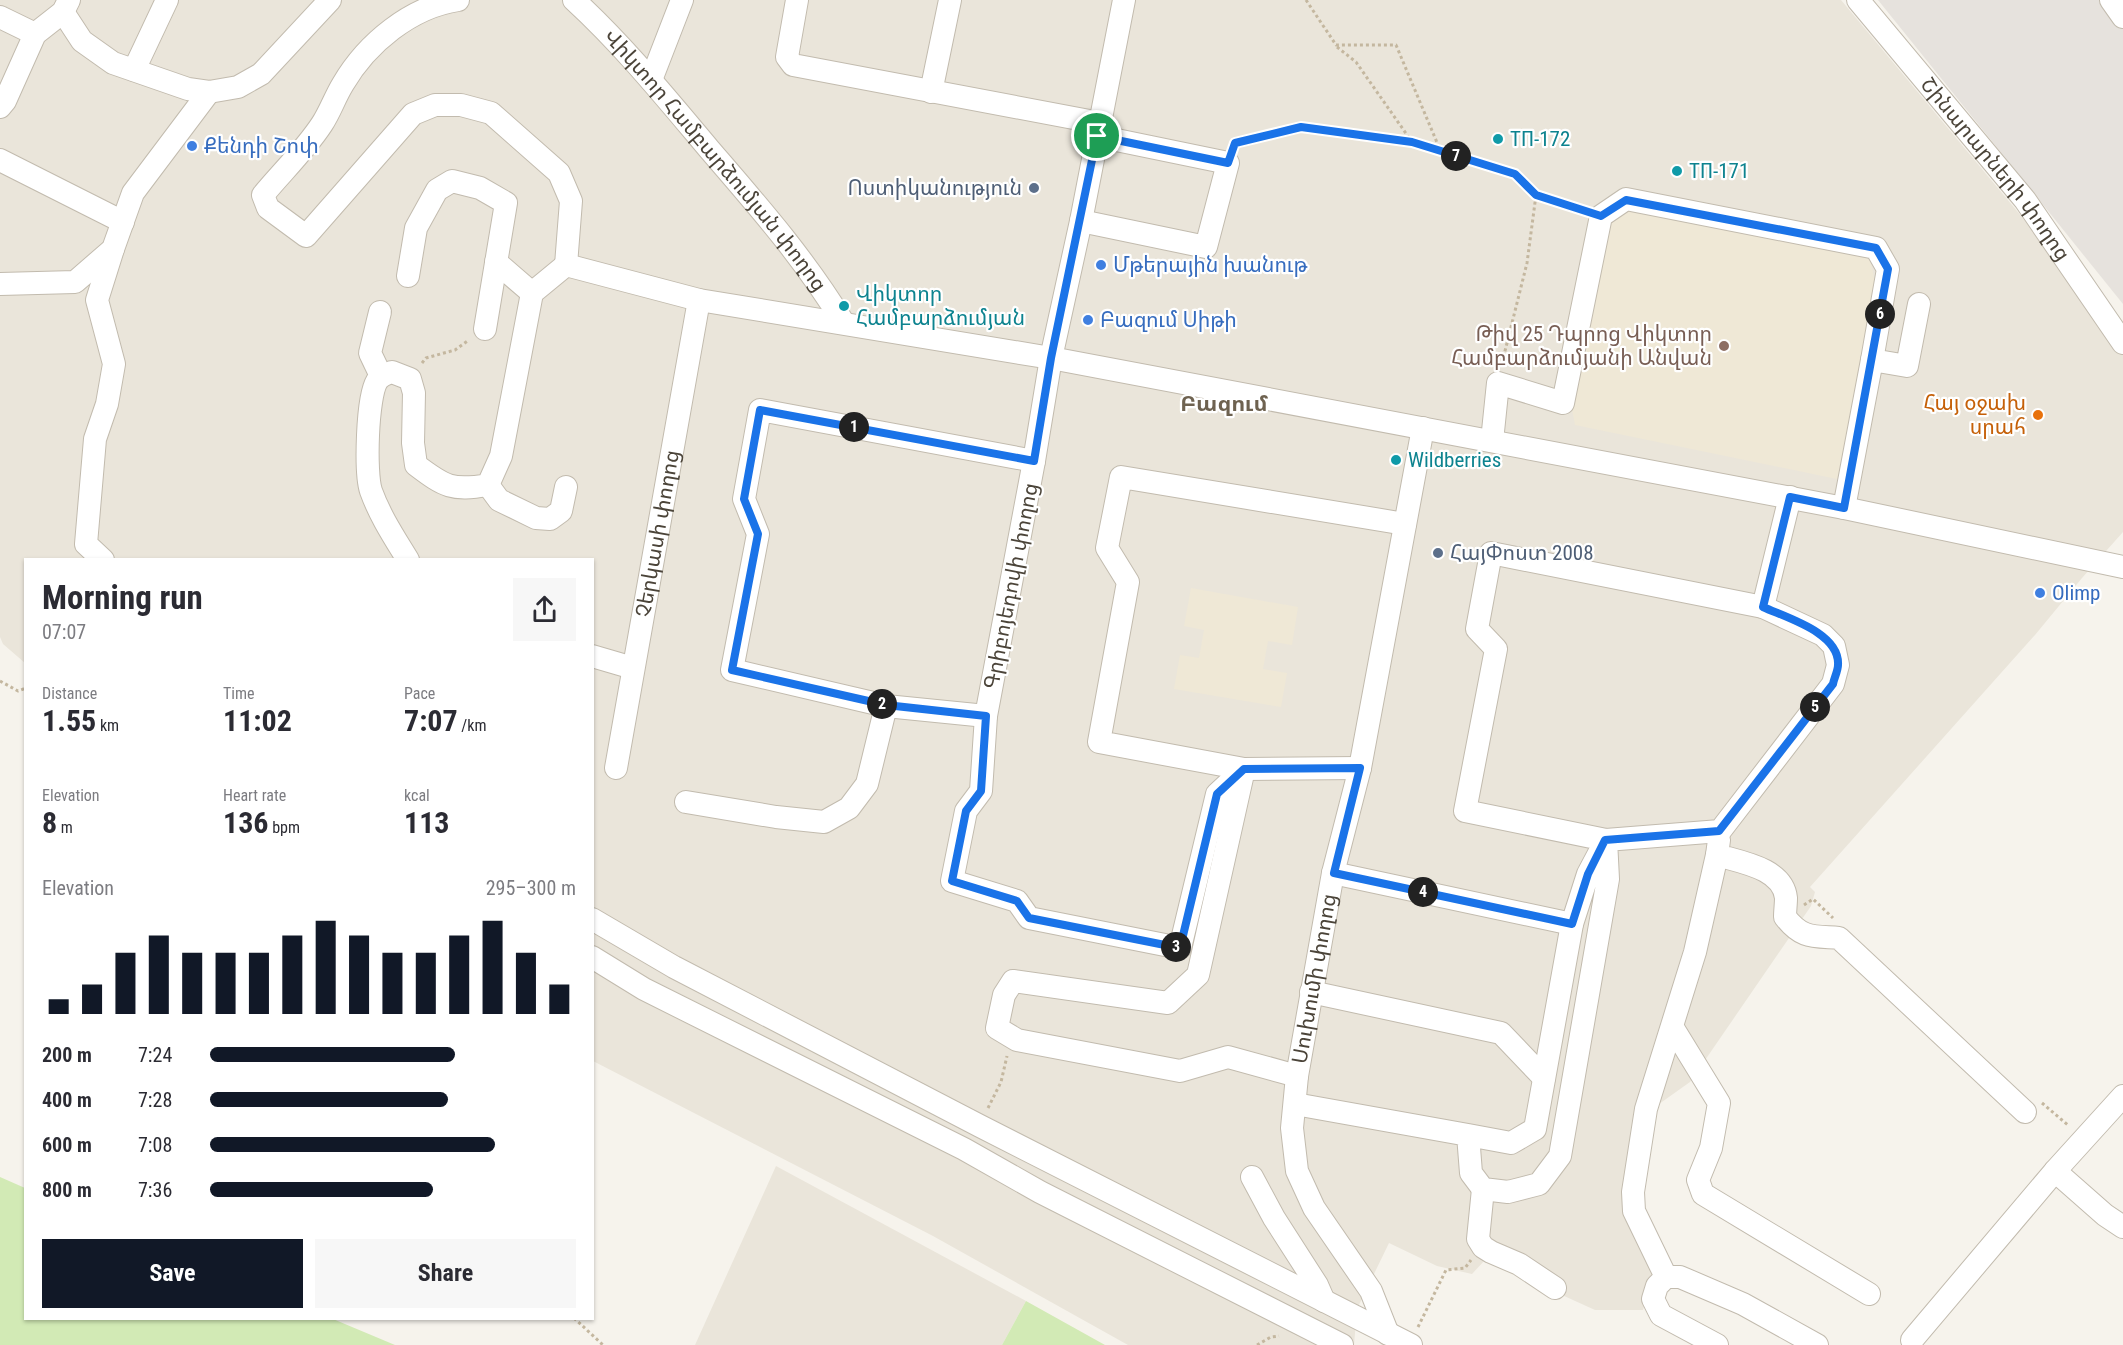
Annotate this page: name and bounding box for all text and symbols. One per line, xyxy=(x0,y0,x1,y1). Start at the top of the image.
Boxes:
street label: Վիկտոր Համբարձումյան փողոց xyxy=(599,24,832,296)
street label: Շինարարների փողոց xyxy=(1916,73,2075,265)
pin xyxy=(1071,110,1122,161)
icon: arrive xyxy=(1080,119,1113,152)
place label: ТП-172 xyxy=(1510,127,1570,151)
marker: ТП-172 xyxy=(1491,132,1505,146)
place label: Քենդի Շոփ xyxy=(204,134,319,158)
marker: Քենդի Շոփ xyxy=(185,139,199,153)
pin: 7 xyxy=(1441,141,1471,171)
text: 7 xyxy=(1452,146,1460,165)
place label: ТП-171 xyxy=(1689,159,1749,183)
marker: ТП-171 xyxy=(1670,164,1684,178)
place label: Ոստիկանություն xyxy=(848,176,1022,200)
marker: Ոստիկանություն xyxy=(1027,181,1041,195)
place label: Մթերային խանութ xyxy=(1113,253,1308,277)
marker: Մթերային խանութ xyxy=(1094,258,1108,272)
place label: Վիկտոր Համբարձումյան xyxy=(856,282,1025,330)
marker: Վիկտոր Համբարձումյան xyxy=(837,299,851,313)
pin: 6 xyxy=(1865,299,1895,329)
text: 6 xyxy=(1876,304,1884,323)
place label: Բազում Սիթի xyxy=(1100,308,1237,332)
marker: Բազում Սիթի xyxy=(1081,313,1095,327)
place label: Թիվ 25 Դպրոց Վիկտոր Համբարձումյանի Անվան xyxy=(1451,322,1712,370)
marker: Թիվ 25 Դպրոց Վիկտոր Համբարձումյանի Անվան xyxy=(1717,339,1731,353)
district label: Բազում xyxy=(1180,391,1268,416)
place label: Հայ օջախ սրահ xyxy=(1924,391,2026,439)
marker: Հայ օջախ սրահ xyxy=(2031,408,2045,422)
pin: 1 xyxy=(839,412,869,442)
text: 1 xyxy=(850,417,858,436)
street label: Չերկասի փողոց xyxy=(631,448,684,619)
place label: Wildberries xyxy=(1408,448,1501,472)
marker: Wildberries xyxy=(1389,453,1403,467)
street label: Գրիբոյեդովի փողոց xyxy=(979,481,1043,691)
place label: ՀայՓոստ 2008 xyxy=(1450,541,1594,565)
marker: ՀայՓոստ 2008 xyxy=(1431,546,1445,560)
text: Morning run xyxy=(42,578,203,617)
button: share xyxy=(513,578,576,641)
place label: Olimp xyxy=(2052,581,2100,605)
marker: Olimp xyxy=(2033,586,2047,600)
text: 07:07 xyxy=(42,620,86,644)
text: Distance xyxy=(42,684,97,703)
text: Time xyxy=(223,684,255,703)
text: Pace xyxy=(404,684,435,703)
pin: 2 xyxy=(867,689,897,719)
pin: 5 xyxy=(1800,692,1830,722)
text: 2 xyxy=(878,694,886,713)
text: 5 xyxy=(1811,697,1819,716)
text: 1.55 xyxy=(42,703,96,738)
text: 11:02 xyxy=(223,703,292,738)
text: 7:07 xyxy=(404,703,458,738)
text: km xyxy=(96,716,119,735)
text: /km xyxy=(458,716,487,735)
text: Elevation xyxy=(42,786,100,805)
text: Heart rate xyxy=(223,786,286,805)
text: kcal xyxy=(404,786,430,805)
text: 8 xyxy=(42,805,57,840)
text: 136 xyxy=(223,805,268,840)
text: 113 xyxy=(404,805,449,840)
text: m xyxy=(57,818,73,837)
text: bpm xyxy=(268,818,300,837)
text: Elevation xyxy=(42,876,114,900)
text: 295–300 m xyxy=(486,876,576,900)
pin: 4 xyxy=(1408,877,1438,907)
text: 4 xyxy=(1419,882,1427,901)
street label: Սուխումի փողոց xyxy=(1287,892,1341,1066)
pin: 3 xyxy=(1161,932,1191,962)
text: 3 xyxy=(1172,937,1180,956)
text: 200 m xyxy=(42,1043,92,1067)
text: 7:24 xyxy=(138,1043,172,1067)
text: 400 m xyxy=(42,1088,92,1112)
text: 7:28 xyxy=(138,1088,172,1112)
text: 600 m xyxy=(42,1133,92,1157)
text: 7:08 xyxy=(138,1133,172,1157)
text: 800 m xyxy=(42,1178,92,1202)
text: 7:36 xyxy=(138,1178,172,1202)
button: Save xyxy=(42,1239,303,1308)
button: Share xyxy=(315,1239,576,1308)

